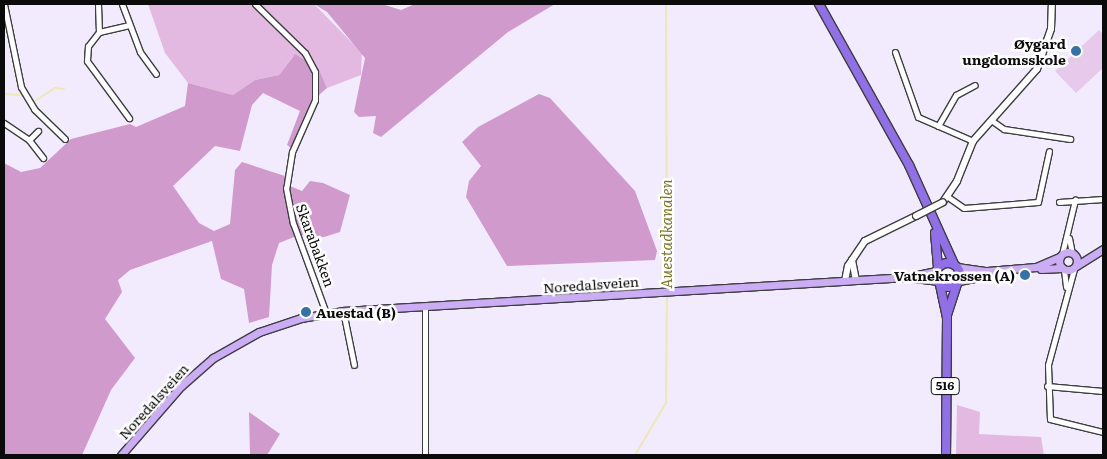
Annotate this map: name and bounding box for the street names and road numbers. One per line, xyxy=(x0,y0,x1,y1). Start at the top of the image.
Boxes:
street label: Skarabakken xyxy=(293,201,339,289)
street label: Noredalsveien xyxy=(543,272,639,296)
street label: Noredalsveien xyxy=(115,360,191,442)
road number: 516 xyxy=(930,376,960,396)

